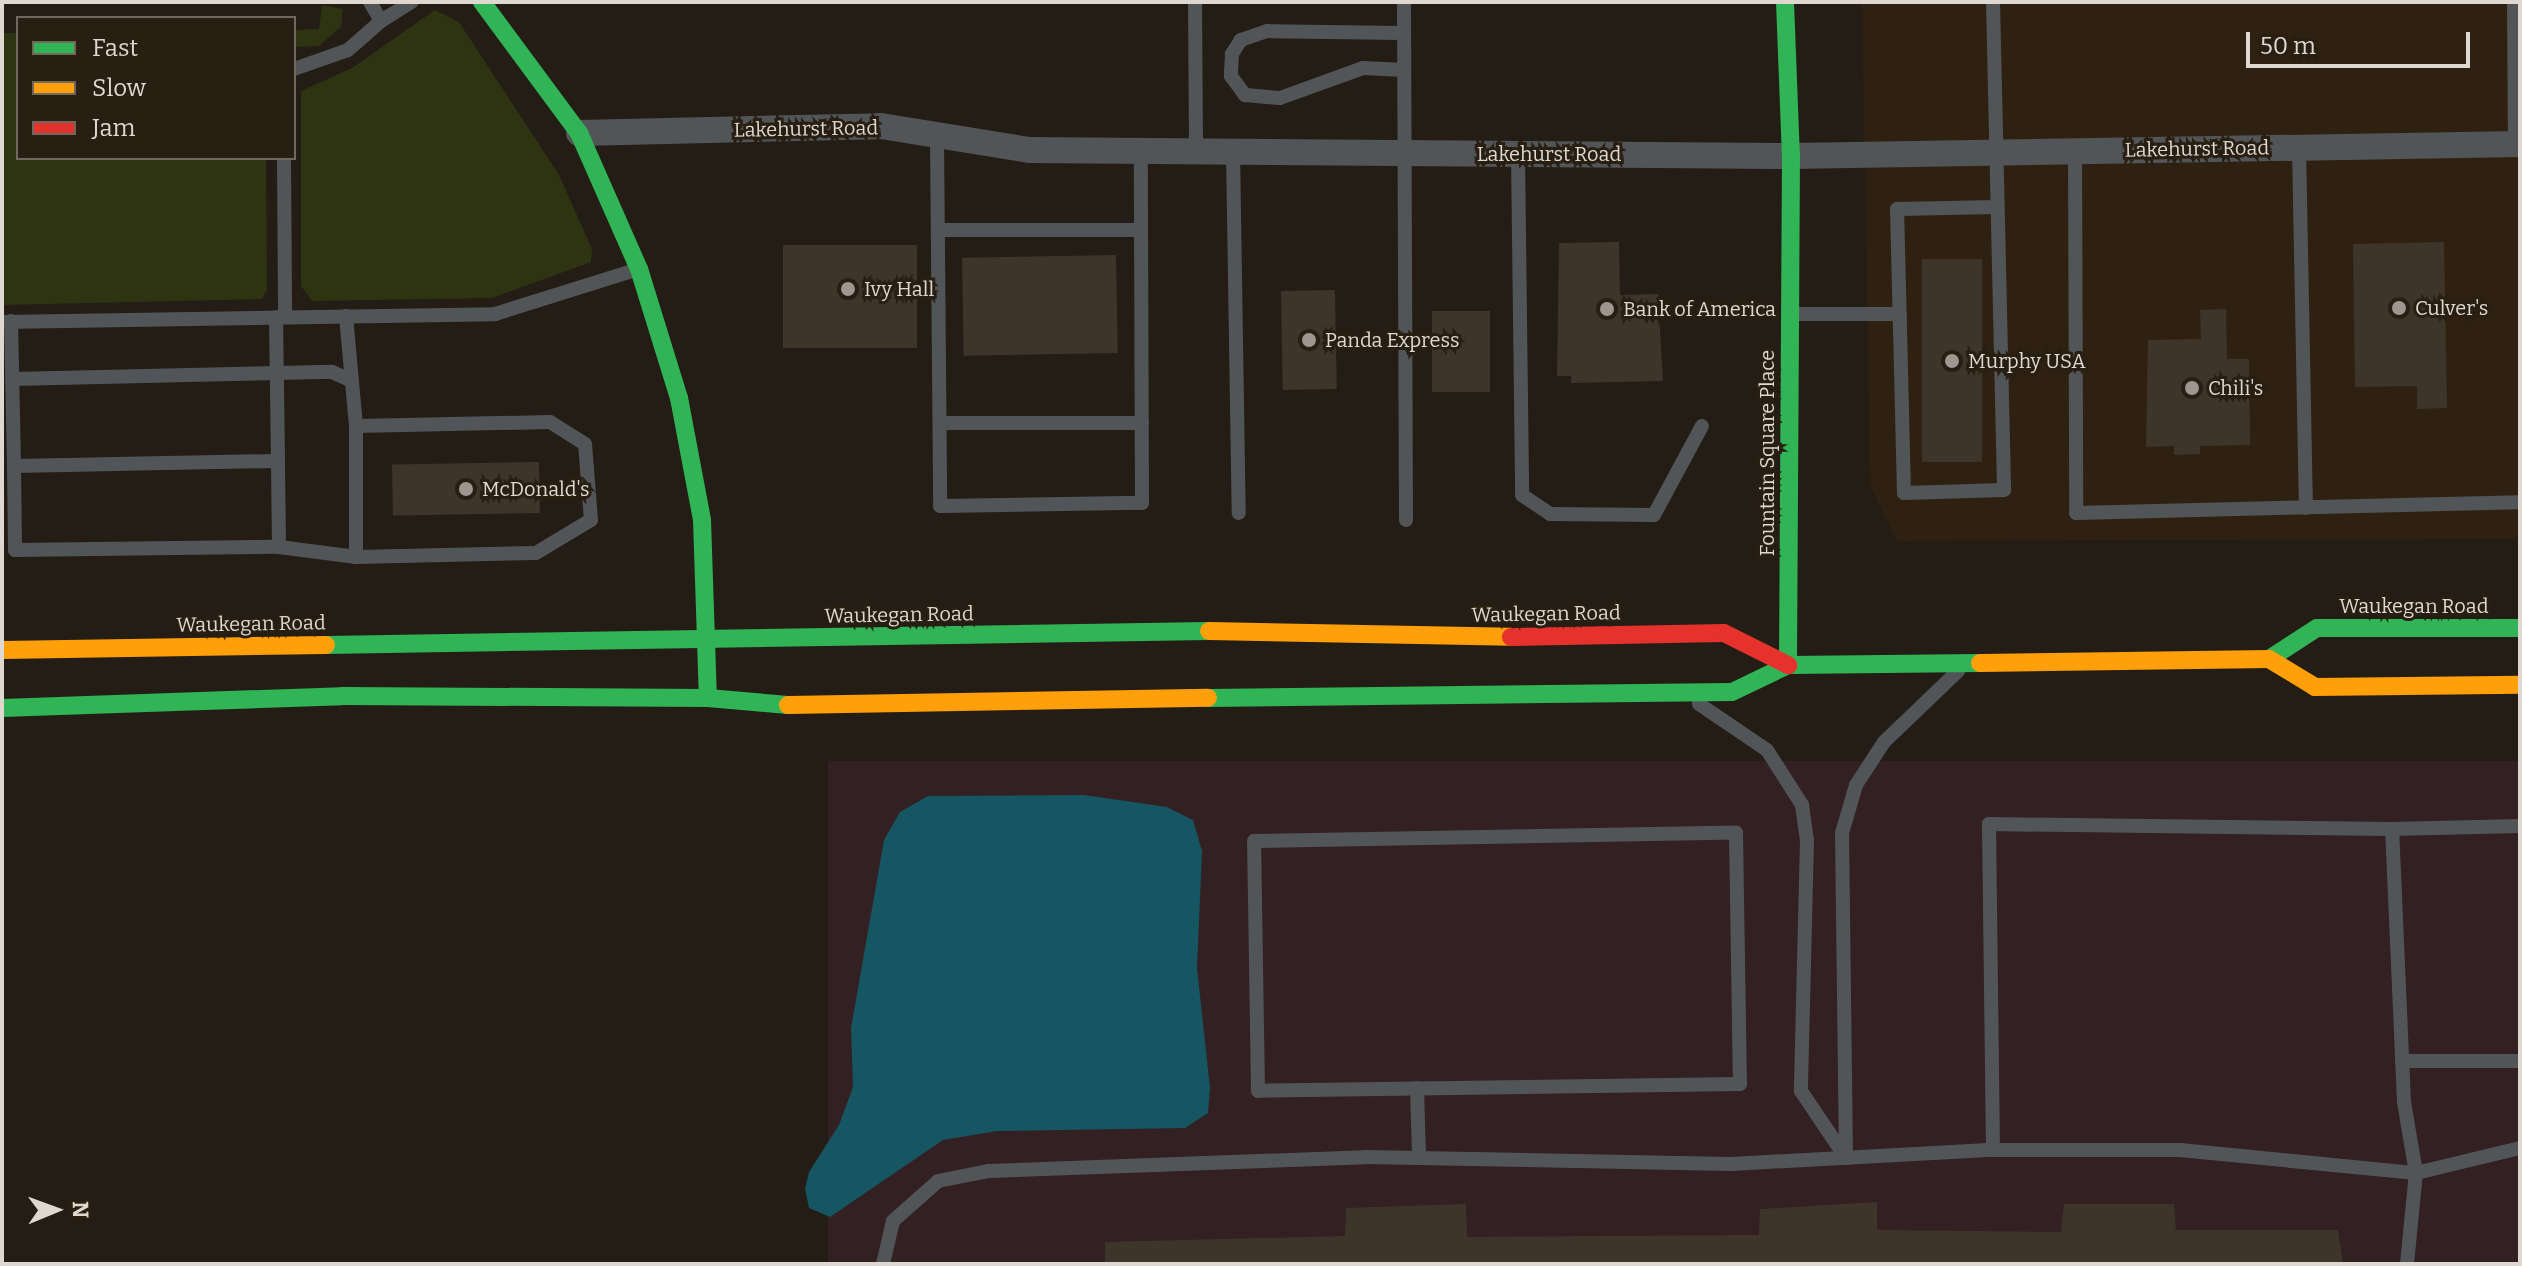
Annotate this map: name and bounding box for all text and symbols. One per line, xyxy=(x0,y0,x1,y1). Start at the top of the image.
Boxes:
legend xyxy=(16,16,296,160)
scale bar xyxy=(2250,16,2474,66)
text: 50 m xyxy=(2260,32,2316,60)
text: Fast xyxy=(92,34,138,62)
text: Slow xyxy=(92,74,146,102)
text: Jam xyxy=(92,114,135,142)
street label: Lakehurst Road xyxy=(734,116,878,142)
street label: Lakehurst Road xyxy=(2125,136,2269,162)
street label: Lakehurst Road xyxy=(1477,142,1621,166)
place label: Ivy Hall xyxy=(864,277,934,301)
marker: Ivy Hall xyxy=(839,280,857,298)
place label: Culver's xyxy=(2415,296,2488,320)
place label: Bank of America xyxy=(1623,297,1776,321)
marker: Culver's xyxy=(2390,299,2408,317)
marker: Bank of America xyxy=(1598,300,1616,318)
place label: Panda Express xyxy=(1325,328,1460,352)
marker: Panda Express xyxy=(1300,331,1318,349)
place label: Murphy USA xyxy=(1968,349,2086,373)
street label: Fountain Square Place xyxy=(1755,350,1779,556)
marker: Murphy USA xyxy=(1943,352,1961,370)
place label: Chili's xyxy=(2208,376,2263,400)
marker: Chili's xyxy=(2183,379,2201,397)
place label: McDonald's xyxy=(482,477,589,501)
marker: McDonald's xyxy=(457,480,475,498)
street label: Waukegan Road xyxy=(2339,594,2489,618)
street label: Waukegan Road xyxy=(1471,601,1621,627)
street label: Waukegan Road xyxy=(824,602,974,628)
street label: Waukegan Road xyxy=(176,611,326,637)
north arrow xyxy=(16,1170,96,1250)
text: N xyxy=(67,1201,94,1218)

